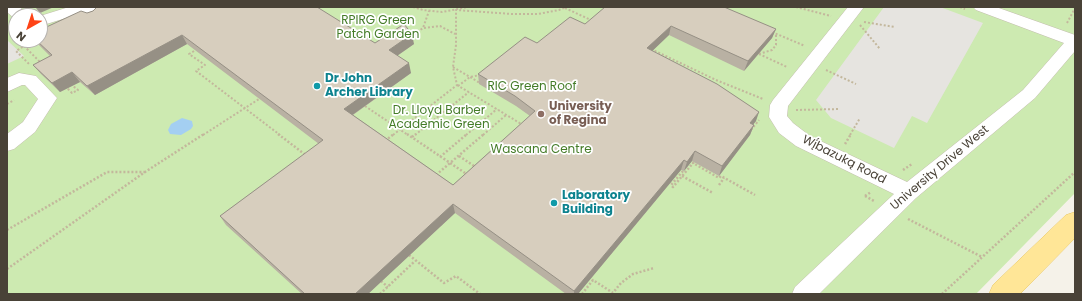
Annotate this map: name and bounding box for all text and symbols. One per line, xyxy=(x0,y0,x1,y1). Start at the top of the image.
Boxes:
north arrow xyxy=(8,8,48,48)
park label: RPIRG Green Patch Garden xyxy=(337,14,419,42)
text: N xyxy=(13,28,29,45)
place label: Dr John Archer Library xyxy=(325,72,413,100)
park label: RIC Green Roof xyxy=(488,80,576,94)
marker: Dr John Archer Library xyxy=(312,81,322,91)
place label: University of Regina xyxy=(549,100,612,128)
park label: Dr. Lloyd Barber Academic Green xyxy=(388,104,490,132)
marker: University of Regina xyxy=(536,109,546,119)
street label: University Drive West xyxy=(888,123,992,213)
street label: Wį́bazuką Road xyxy=(800,133,888,187)
park label: Wascana Centre xyxy=(490,143,592,157)
place label: Laboratory Building xyxy=(562,189,630,217)
marker: Laboratory Building xyxy=(549,198,559,208)

